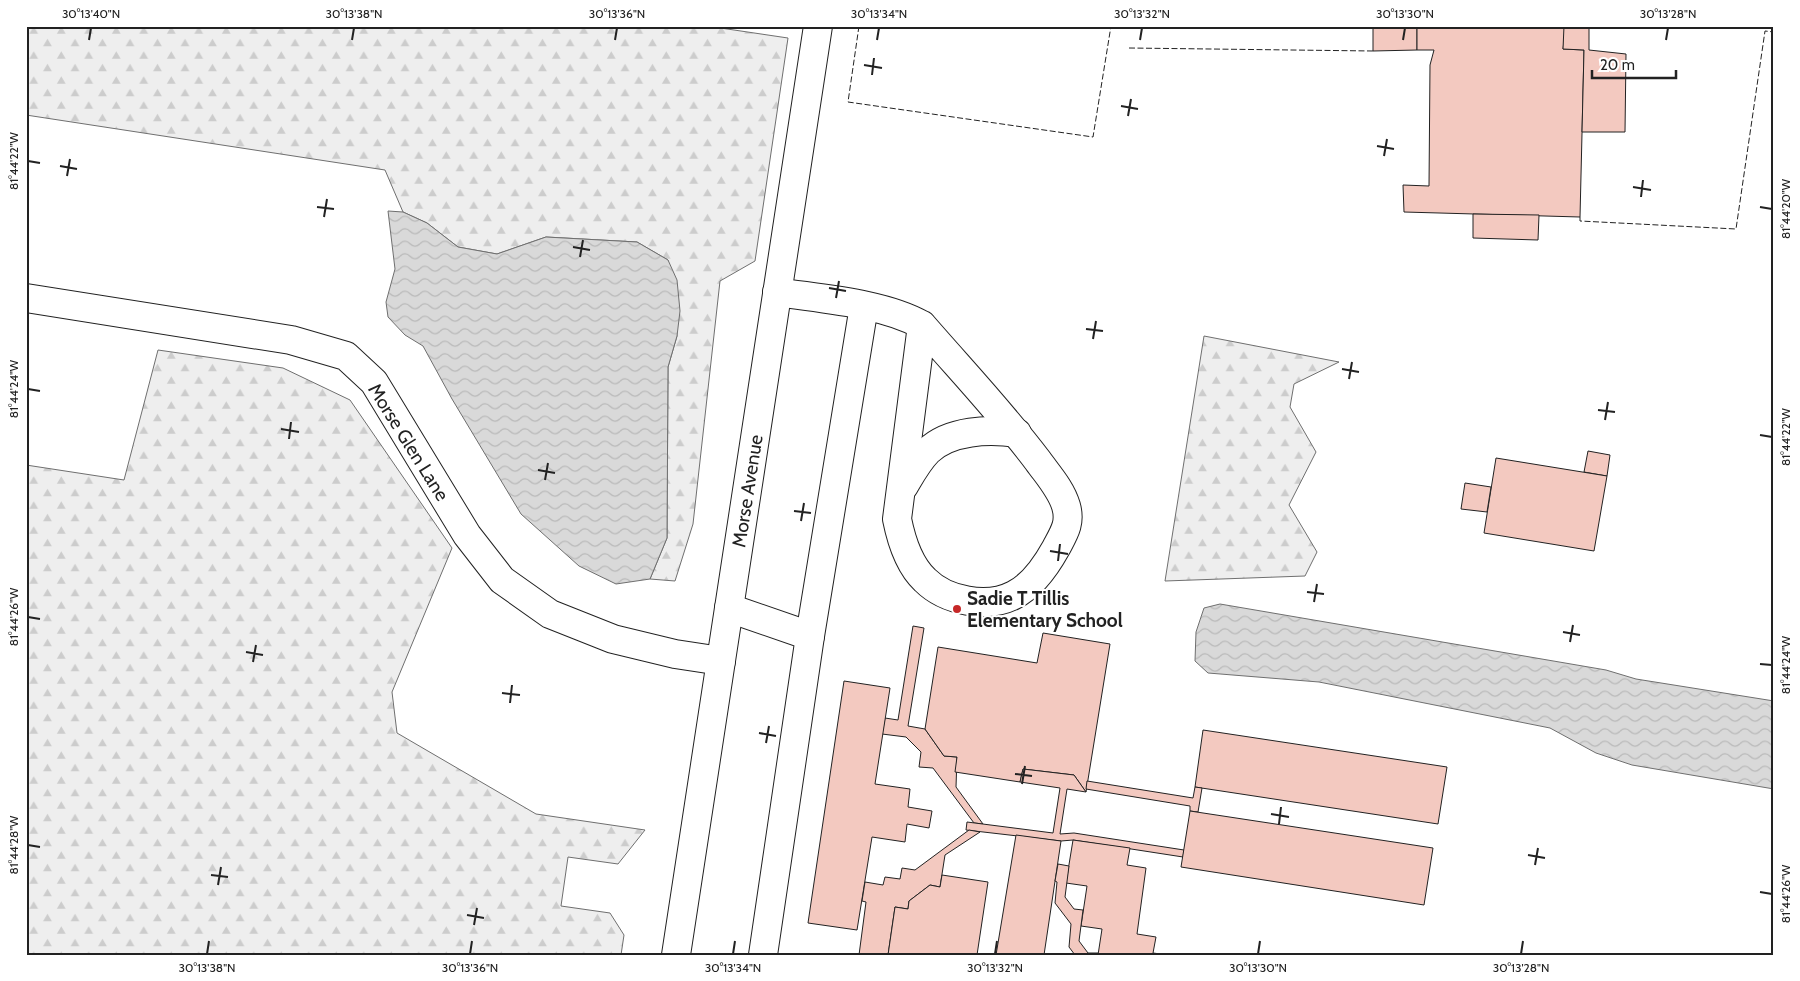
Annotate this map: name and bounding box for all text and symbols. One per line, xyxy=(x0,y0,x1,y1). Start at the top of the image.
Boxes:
text: 30°13'40"N xyxy=(62,6,120,21)
text: 30°13'38"N xyxy=(326,6,382,21)
text: 30°13'36"N xyxy=(589,6,645,21)
text: 30°13'34"N xyxy=(851,6,907,21)
text: 30°13'32"N xyxy=(1114,6,1170,21)
text: 30°13'30"N xyxy=(1376,6,1434,21)
text: 30°13'28"N xyxy=(1640,6,1696,21)
scale bar xyxy=(1592,48,1676,80)
text: 20 m xyxy=(1600,56,1635,74)
text: 81°44'22"W xyxy=(6,131,21,190)
text: 81°44'20"W xyxy=(1778,178,1793,239)
text: 81°44'24"W xyxy=(6,359,21,418)
street label: Morse Glen Lane xyxy=(363,379,454,505)
text: 81°44'22"W xyxy=(1778,407,1793,466)
street label: Morse Avenue xyxy=(727,433,768,549)
text: 81°44'26"W xyxy=(6,587,21,646)
place label: Sadie T Tillis Elementary School xyxy=(967,587,1123,632)
marker: Sadie T Tillis Elementary School xyxy=(951,603,963,615)
text: 81°44'24"W xyxy=(1778,635,1793,694)
text: 81°44'28"W xyxy=(6,815,21,874)
text: 81°44'26"W xyxy=(1778,864,1793,923)
text: 30°13'38"N xyxy=(179,960,235,975)
text: 30°13'36"N xyxy=(442,960,498,975)
text: 30°13'34"N xyxy=(705,960,761,975)
text: 30°13'32"N xyxy=(967,960,1023,975)
text: 30°13'30"N xyxy=(1229,960,1287,975)
text: 30°13'28"N xyxy=(1493,960,1549,975)

